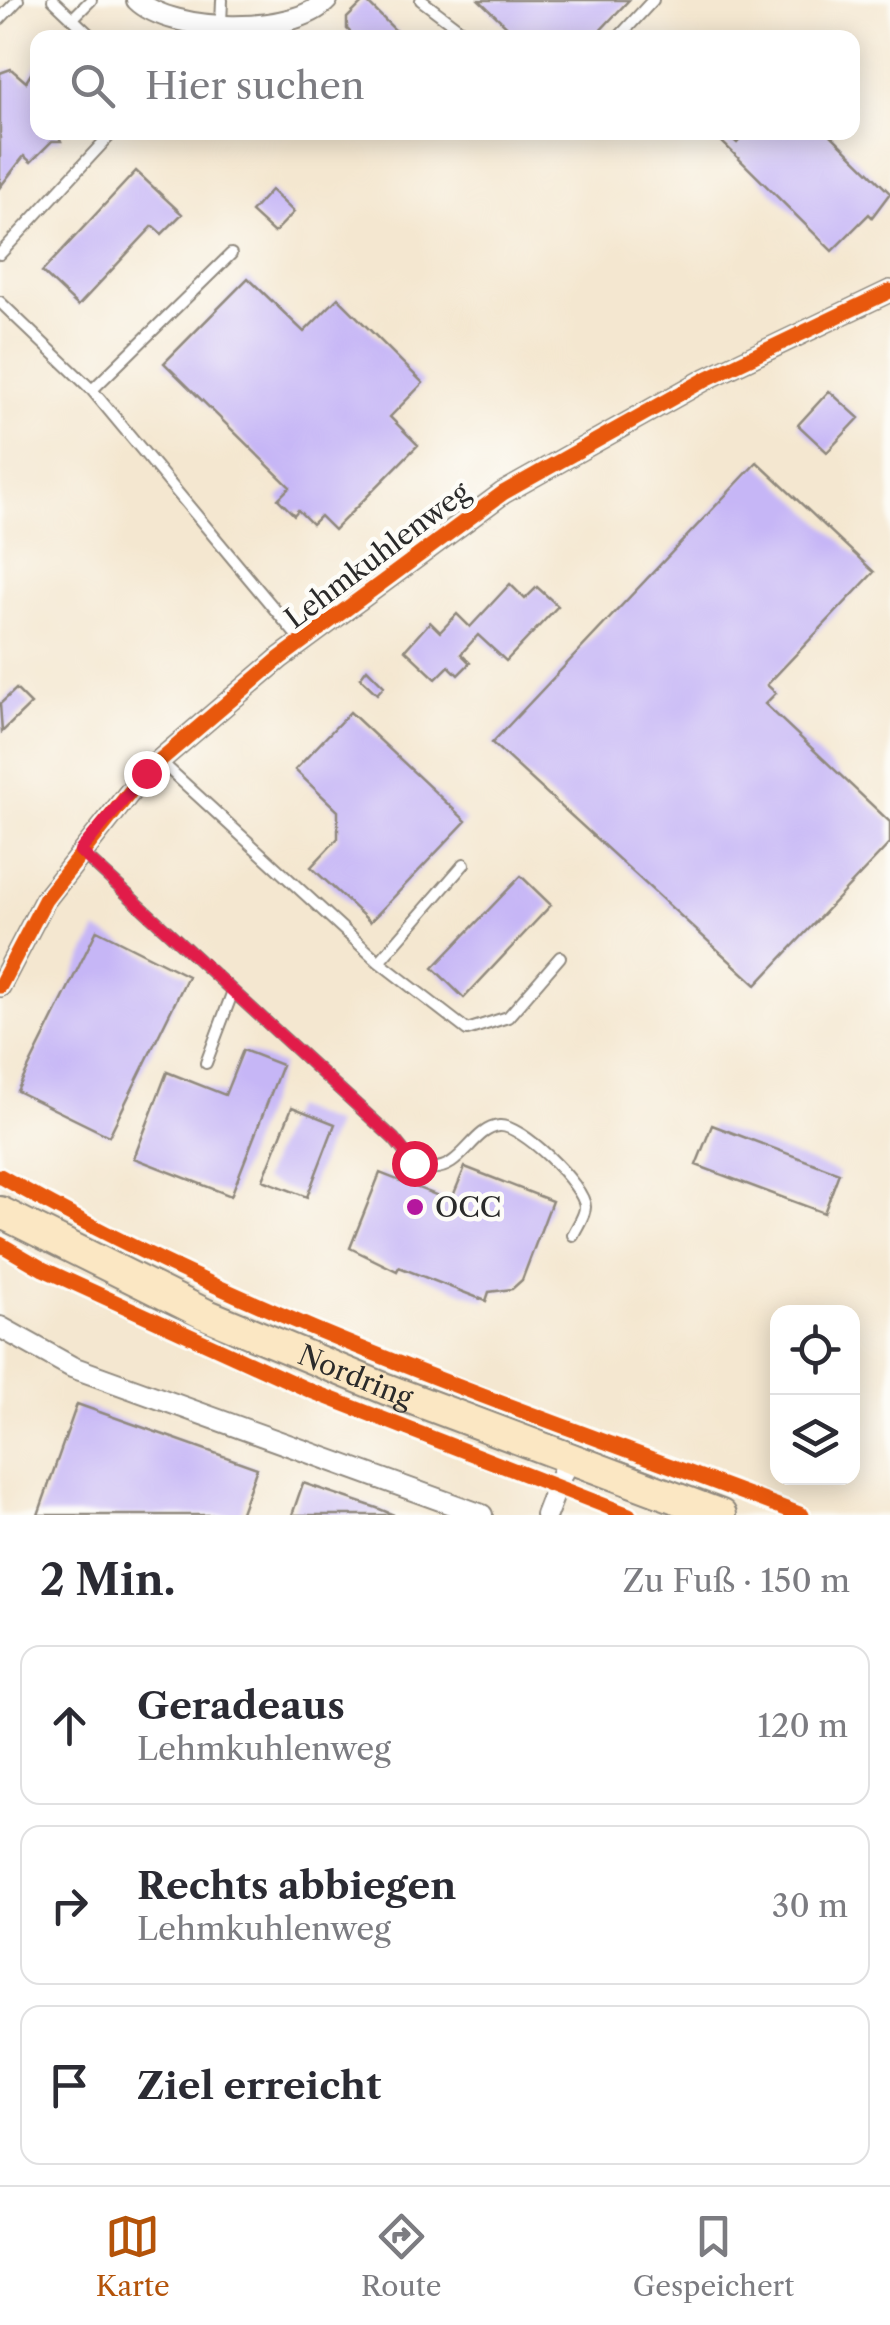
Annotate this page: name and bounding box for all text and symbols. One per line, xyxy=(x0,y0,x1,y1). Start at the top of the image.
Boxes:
search box xyxy=(30,30,860,140)
icon: search xyxy=(65,58,120,113)
text: Hier suchen xyxy=(145,62,365,109)
street label: Lehmkuhlenweg xyxy=(278,474,476,635)
route end xyxy=(124,751,170,797)
route start xyxy=(392,1141,438,1187)
place label: OCC xyxy=(435,1190,501,1224)
marker: OCC xyxy=(404,1196,426,1218)
map controls xyxy=(770,1305,860,1485)
button: locate xyxy=(770,1305,860,1395)
street label: Nordring xyxy=(293,1338,418,1415)
button: layers xyxy=(770,1395,860,1485)
text: 2 Min. xyxy=(40,1554,175,1606)
text: Zu Fuß · 150 m xyxy=(623,1561,850,1600)
text: Geradeaus xyxy=(137,1682,345,1729)
icon: ahead xyxy=(42,1698,97,1753)
text: 120 m xyxy=(758,1706,848,1745)
text: Lehmkuhlenweg xyxy=(137,1729,391,1768)
text: Rechts abbiegen xyxy=(137,1862,456,1909)
icon: right xyxy=(42,1878,97,1933)
text: 30 m xyxy=(772,1886,848,1925)
text: Lehmkuhlenweg xyxy=(137,1909,391,1948)
icon: arrive xyxy=(42,2058,97,2113)
text: Ziel erreicht xyxy=(137,2062,381,2109)
tab: Karte xyxy=(96,2209,170,2303)
tab: Route xyxy=(361,2209,441,2303)
tab: Gespeichert xyxy=(633,2209,794,2303)

